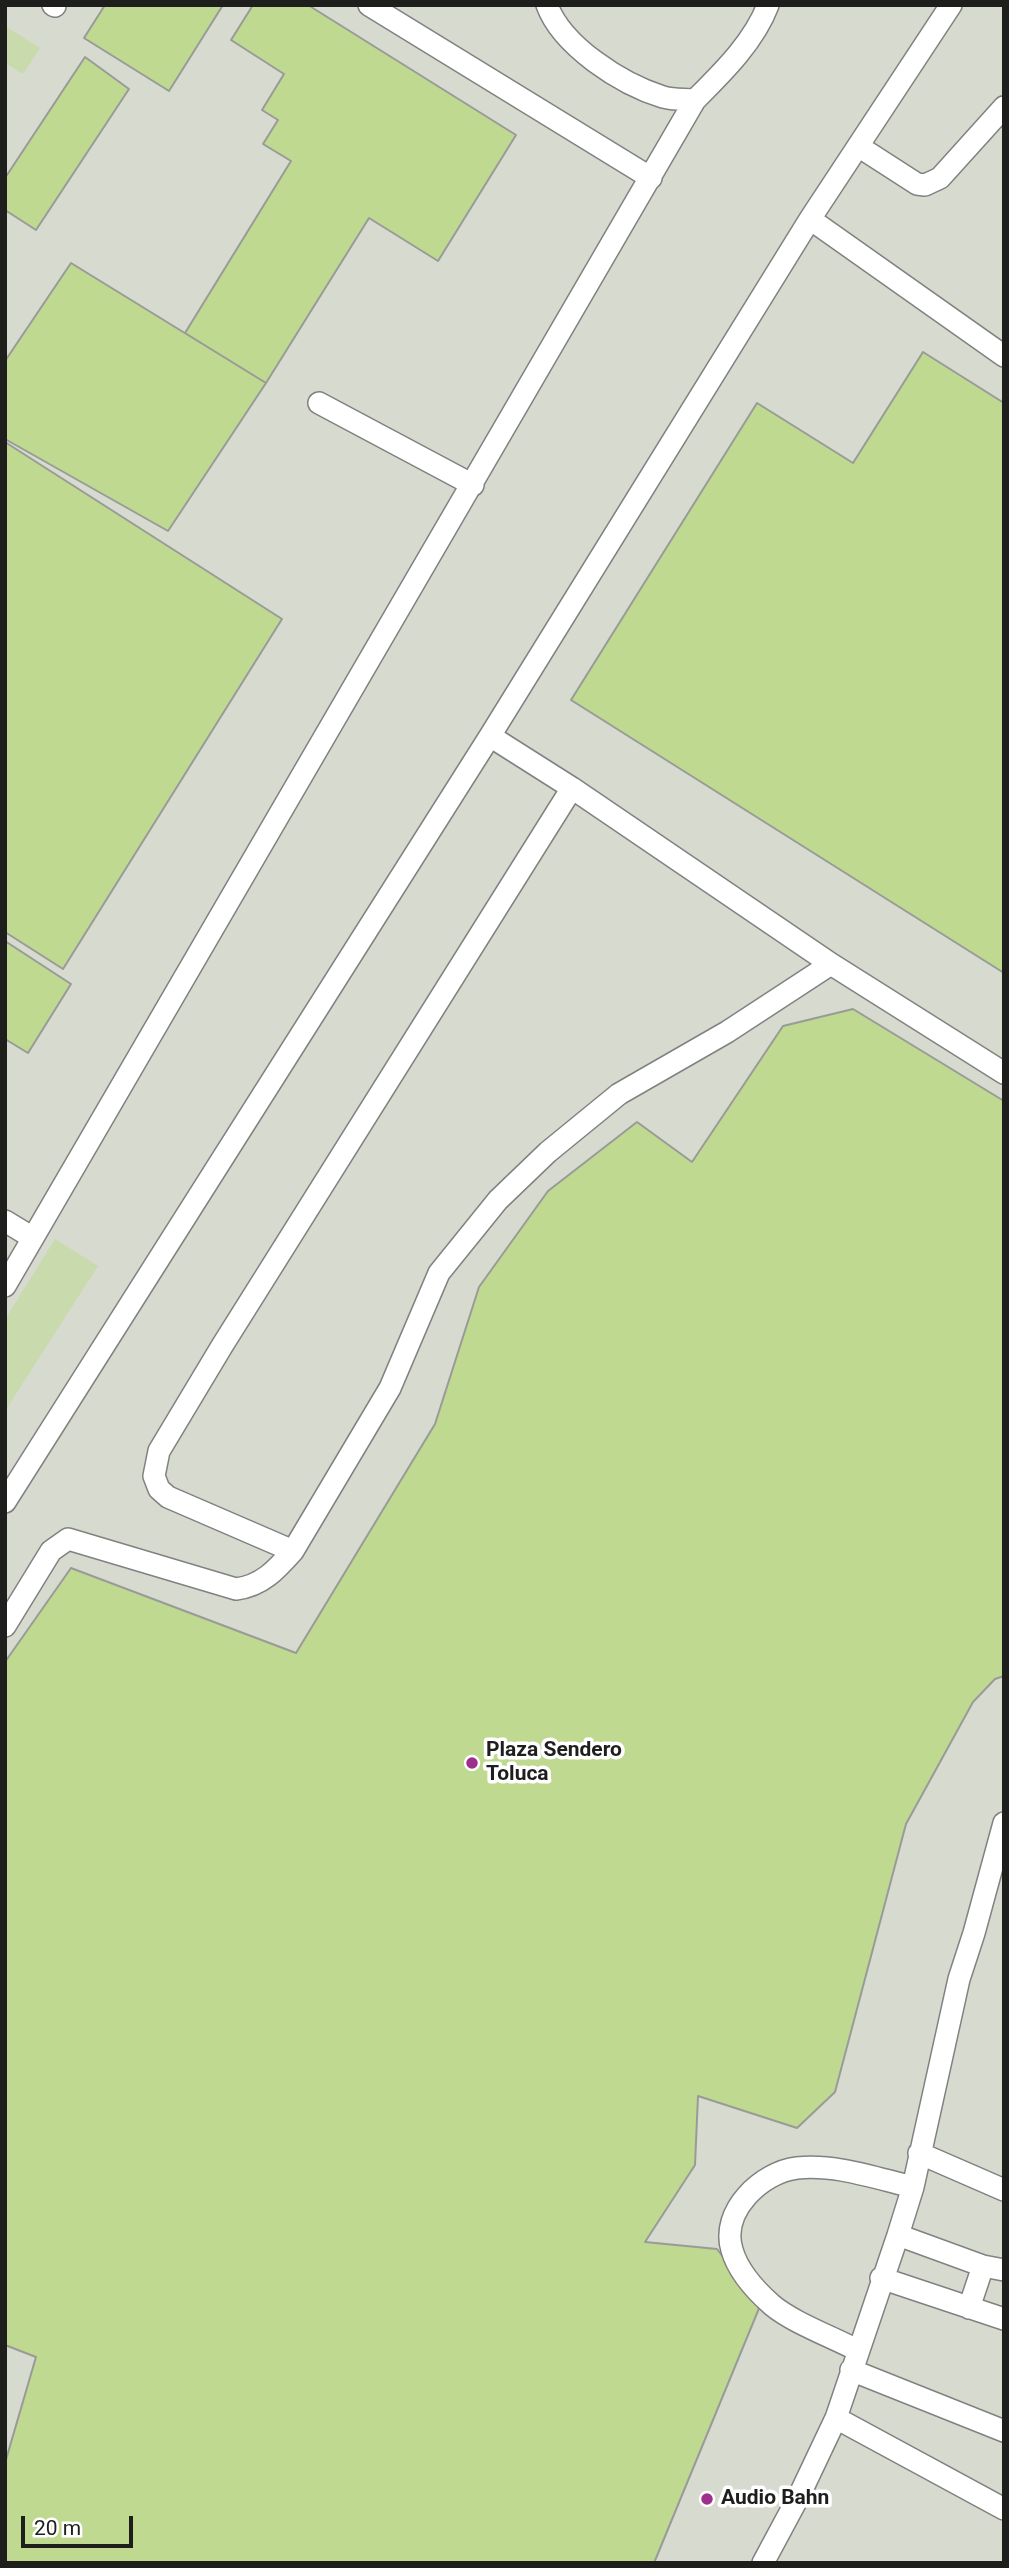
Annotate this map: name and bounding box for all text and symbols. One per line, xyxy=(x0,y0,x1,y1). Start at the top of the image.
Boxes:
place label: Plaza Sendero Toluca xyxy=(486,1738,622,1788)
marker: Plaza Sendero Toluca xyxy=(464,1755,480,1771)
place label: Audio Bahn xyxy=(721,2486,829,2512)
marker: Audio Bahn xyxy=(699,2491,715,2507)
scale bar xyxy=(24,2502,136,2546)
text: 20 m xyxy=(34,2516,81,2540)

